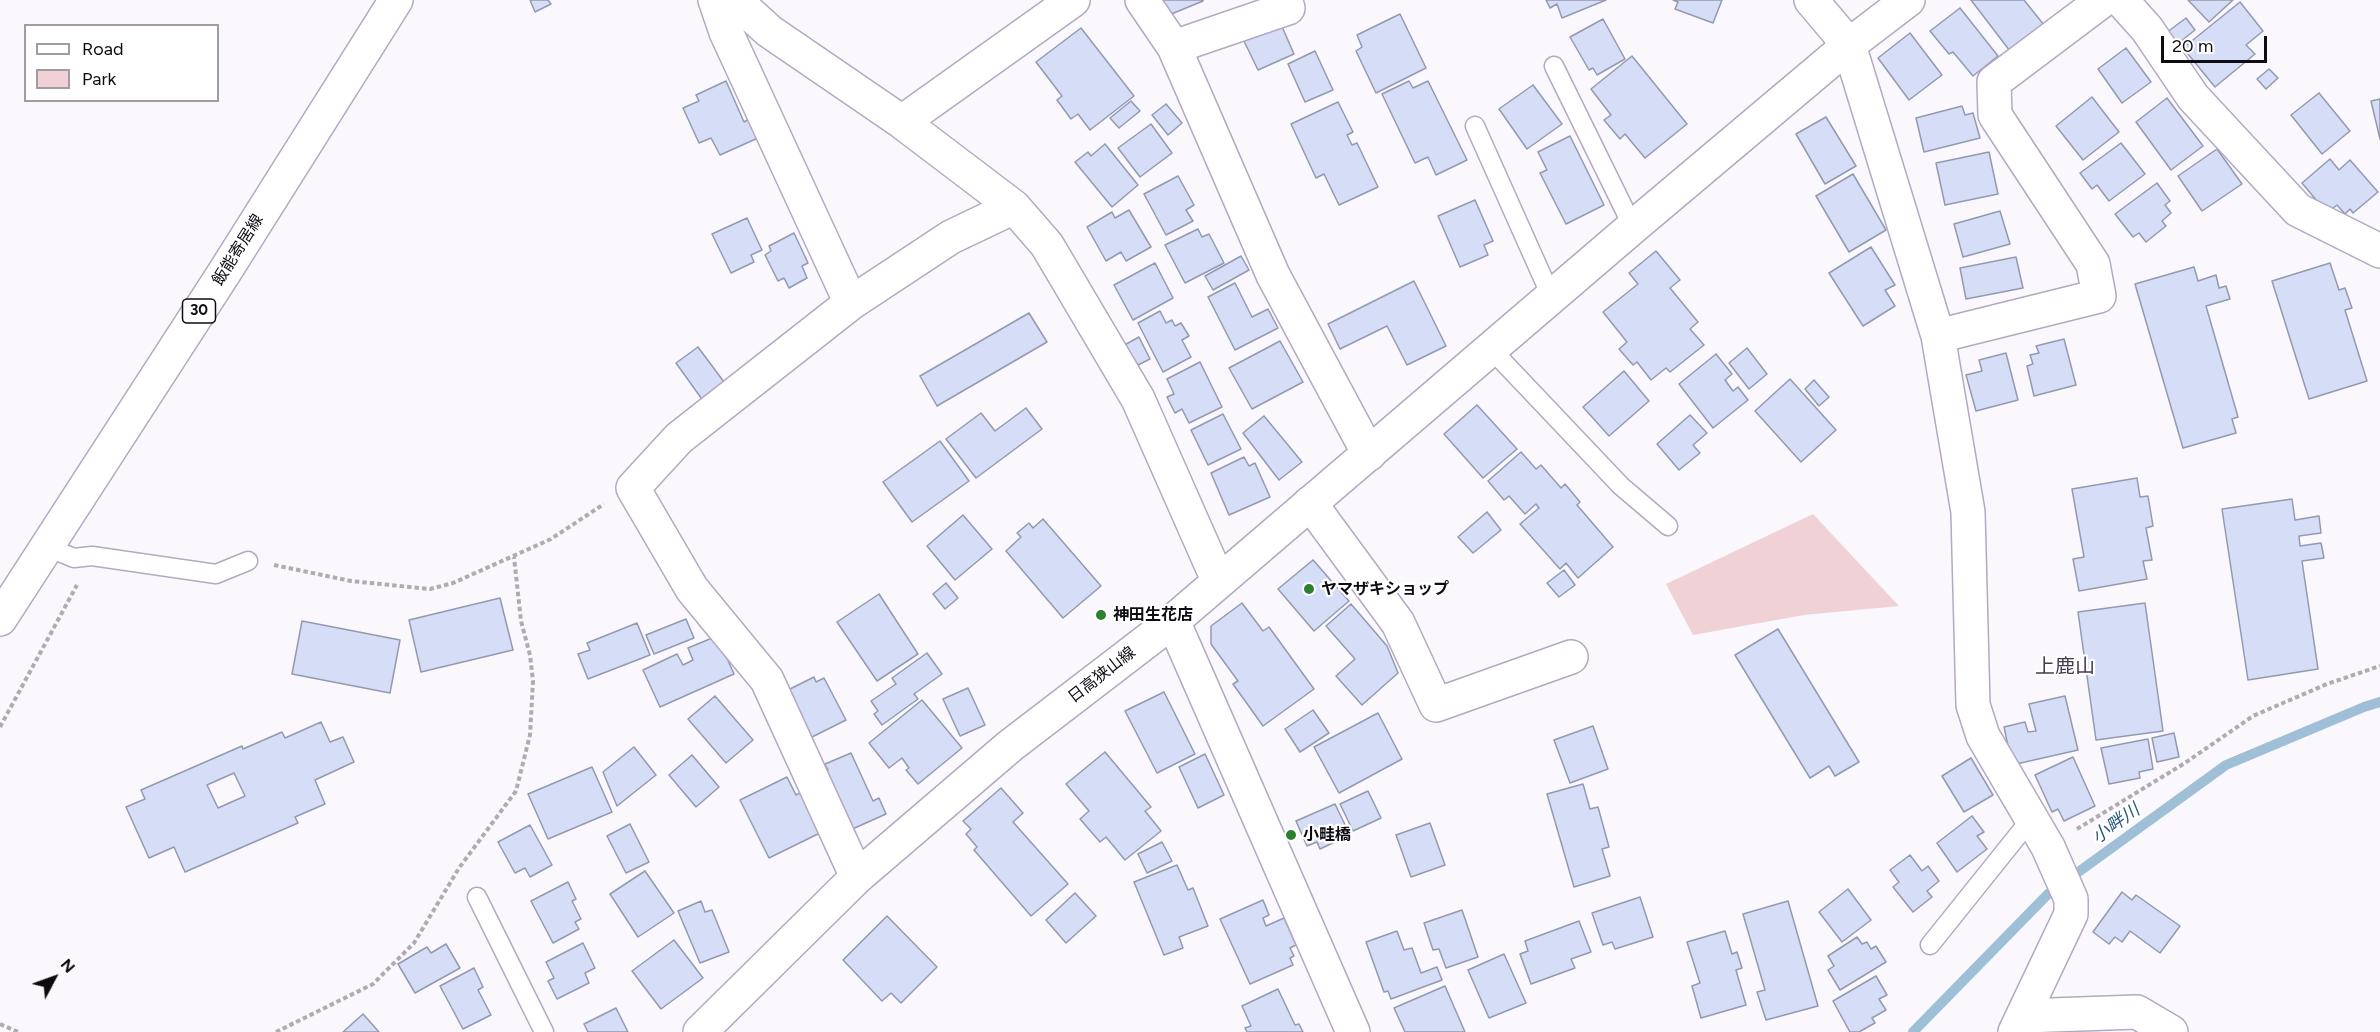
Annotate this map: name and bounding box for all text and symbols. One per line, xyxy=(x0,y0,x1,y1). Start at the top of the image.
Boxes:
legend xyxy=(24,24,219,102)
scale bar xyxy=(2164,24,2270,62)
text: 20 m xyxy=(2172,35,2213,57)
text: Road xyxy=(82,38,123,60)
text: Park xyxy=(82,68,116,90)
street label: 飯能寄居線 xyxy=(209,211,267,289)
road number: 30 xyxy=(182,299,216,323)
place label: ヤマザキショップ xyxy=(1321,579,1449,599)
marker: ヤマザキショップ xyxy=(1302,582,1316,596)
place label: 神田生花店 xyxy=(1113,605,1193,625)
marker: 神田生花店 xyxy=(1094,608,1108,622)
street label: 日高狭山線 xyxy=(1065,643,1139,707)
district label: 上鹿山 xyxy=(2035,655,2095,679)
water label: 小畔川 xyxy=(2088,799,2144,849)
place label: 小畦橋 xyxy=(1303,825,1351,845)
marker: 小畦橋 xyxy=(1284,828,1298,842)
north arrow xyxy=(24,948,84,1008)
text: N xyxy=(57,955,79,977)

